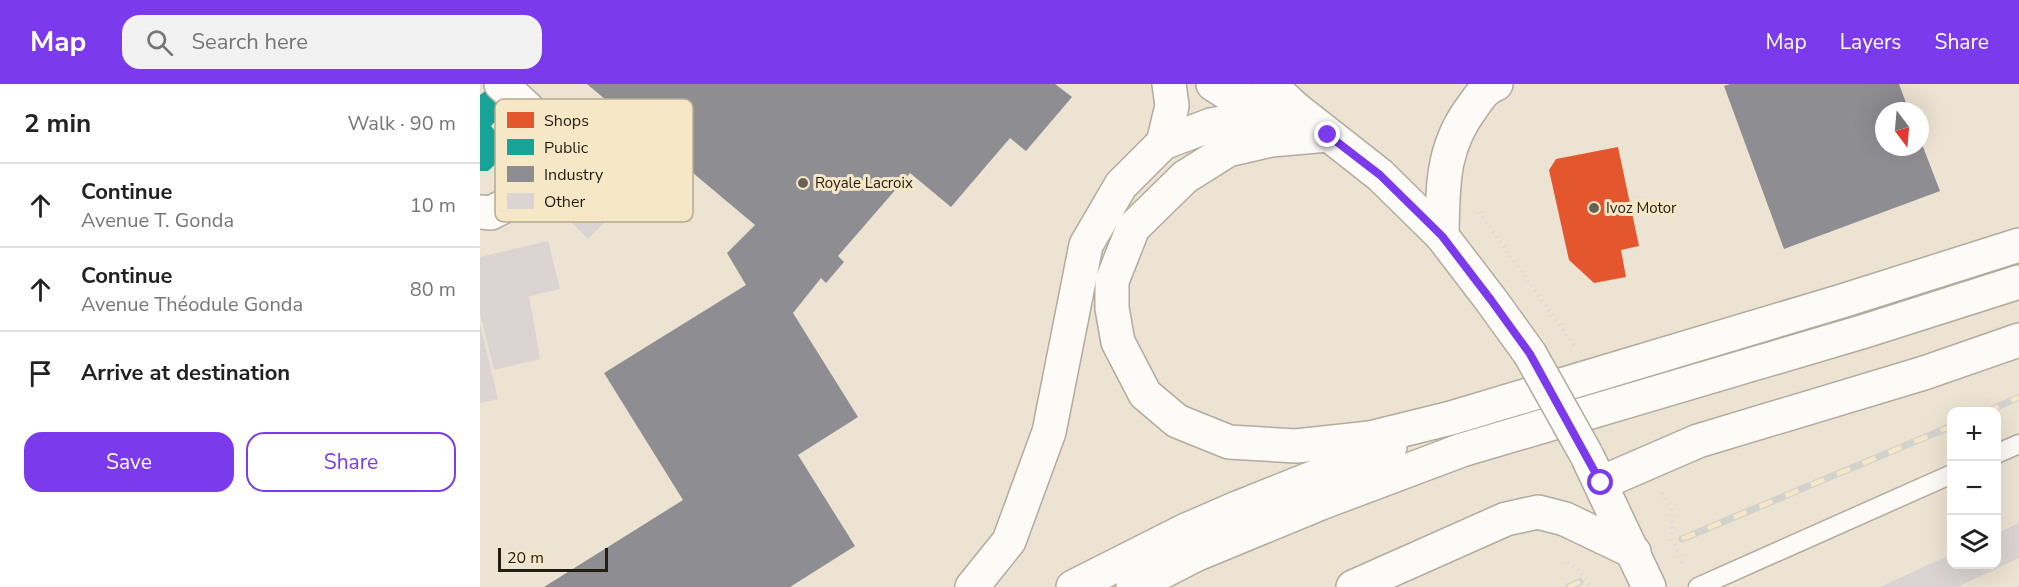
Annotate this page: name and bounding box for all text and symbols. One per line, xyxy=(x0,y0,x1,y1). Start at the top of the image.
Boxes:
search box xyxy=(122,15,542,69)
text: Map xyxy=(30,23,86,61)
icon: search xyxy=(143,26,176,59)
text: Search here xyxy=(191,27,308,57)
text: Map xyxy=(1765,28,1807,56)
text: Layers xyxy=(1840,28,1901,56)
text: Share xyxy=(1934,28,1989,56)
legend xyxy=(495,99,693,222)
north arrow xyxy=(1875,102,1929,156)
text: 2 min xyxy=(24,106,91,141)
text: Walk · 90 m xyxy=(348,110,456,137)
text: Shops xyxy=(544,110,589,132)
route end xyxy=(1314,121,1340,147)
text: Public xyxy=(544,137,589,159)
text: Industry xyxy=(544,164,604,186)
place label: Royale Lacroix xyxy=(815,173,913,193)
marker: Royale Lacroix xyxy=(796,176,810,190)
text: Continue xyxy=(81,177,172,207)
icon: ahead xyxy=(24,189,57,222)
text: Other xyxy=(544,191,585,213)
text: 10 m xyxy=(410,192,456,219)
place label: Ivoz Motor xyxy=(1606,198,1677,218)
marker: Ivoz Motor xyxy=(1587,201,1601,215)
text: Avenue T. Gonda xyxy=(81,207,234,234)
text: Continue xyxy=(81,261,172,291)
icon: ahead xyxy=(24,273,57,306)
text: 80 m xyxy=(410,276,456,303)
text: Avenue Théodule Gonda xyxy=(81,291,303,318)
icon: arrive xyxy=(24,357,57,390)
text: Arrive at destination xyxy=(81,358,290,388)
map controls xyxy=(1947,407,2001,569)
button: + xyxy=(1947,407,2001,461)
button: Save xyxy=(24,432,234,492)
button: Share xyxy=(246,432,456,492)
button: − xyxy=(1947,461,2001,515)
route start xyxy=(1587,469,1613,495)
button: layers xyxy=(1947,515,2001,569)
scale bar xyxy=(498,545,608,572)
text: 20 m xyxy=(507,547,544,569)

